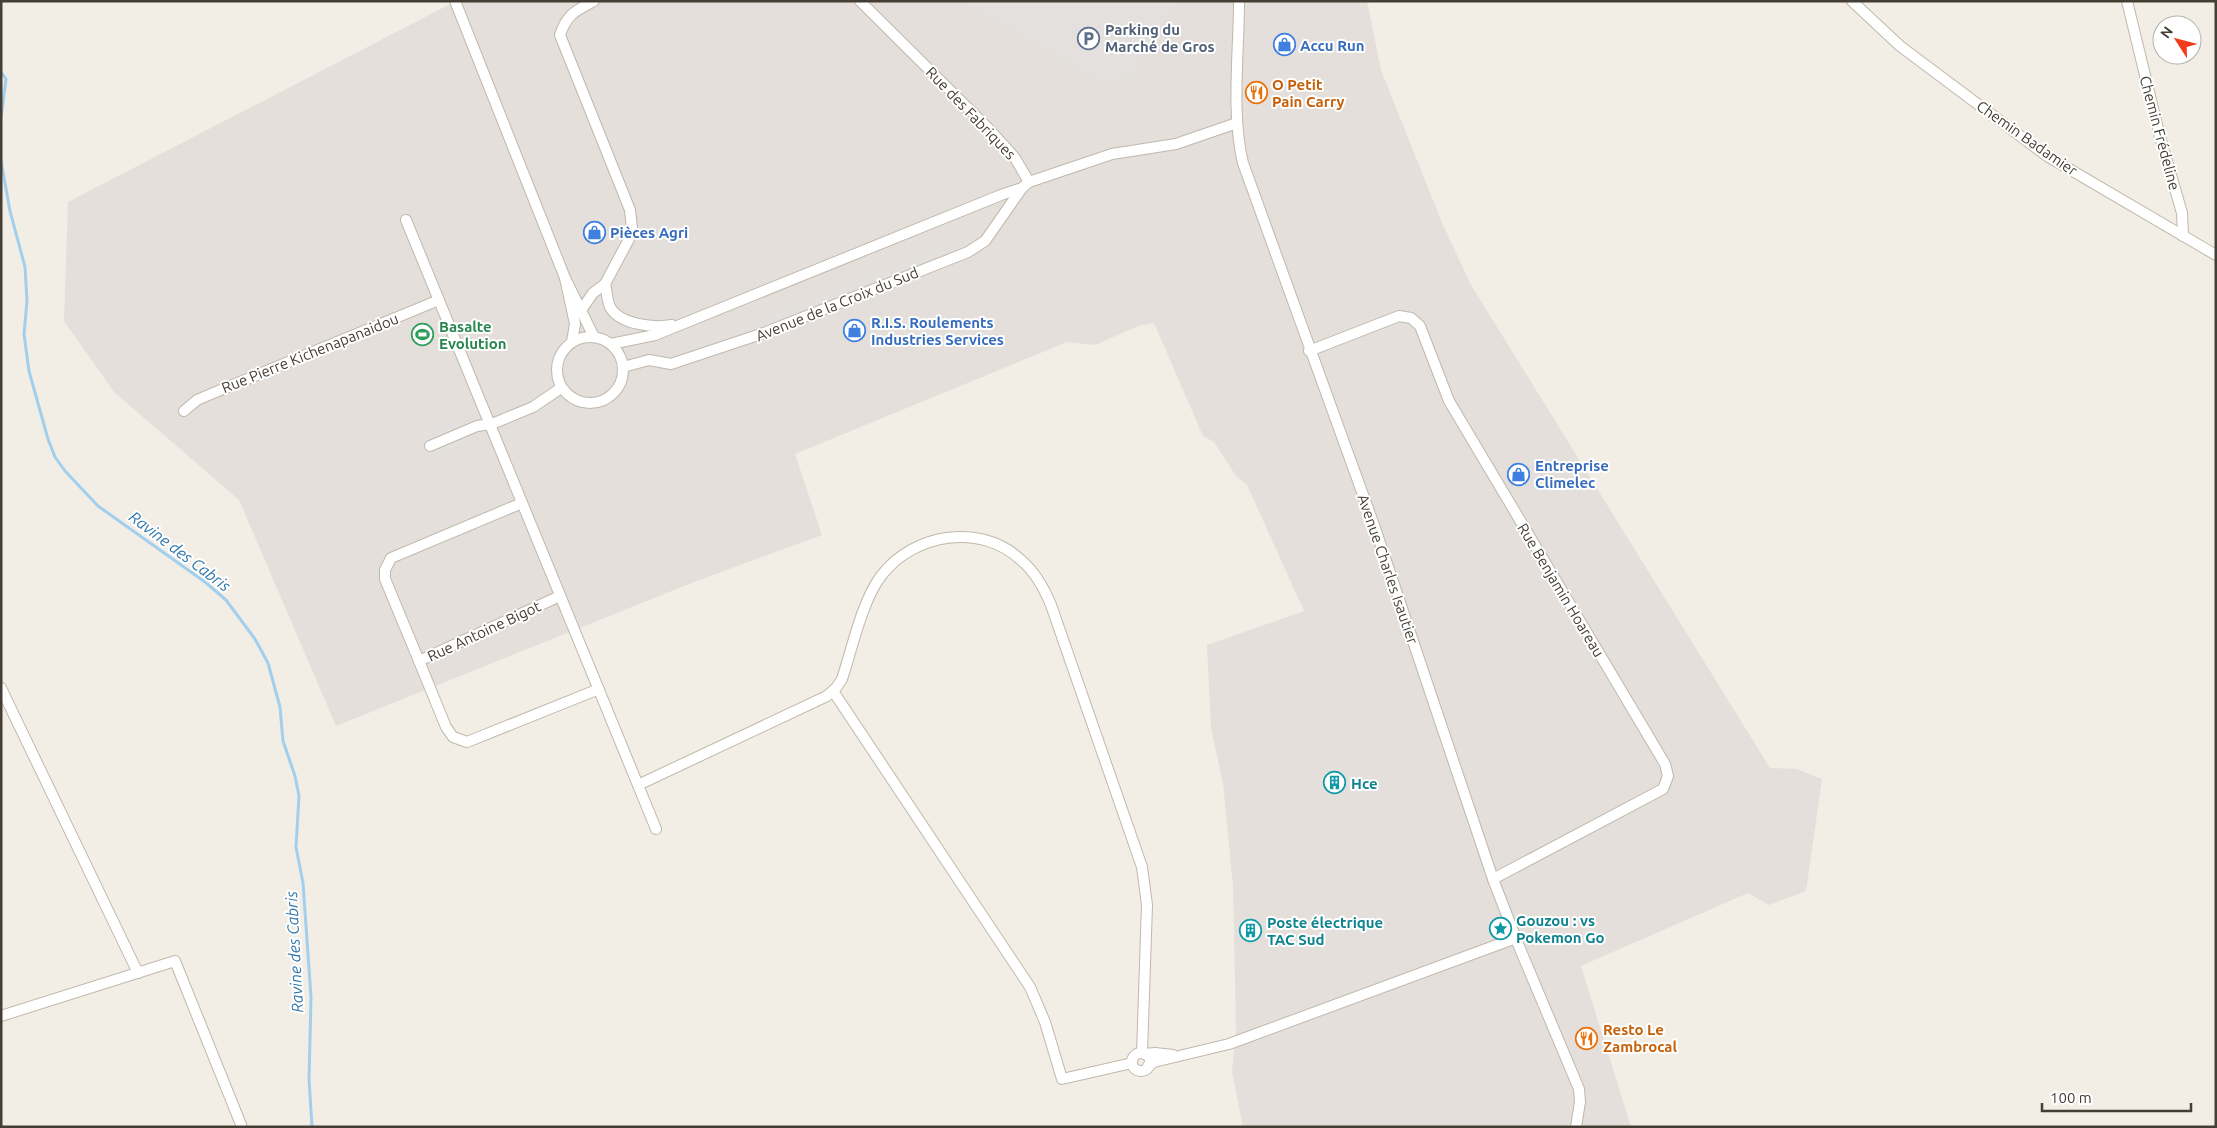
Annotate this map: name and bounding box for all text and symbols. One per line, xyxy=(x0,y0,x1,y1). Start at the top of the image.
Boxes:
north arrow xyxy=(2152,15,2202,65)
place label: Parking du Marché de Gros xyxy=(1105,21,1215,55)
text: N xyxy=(2157,23,2176,41)
parking icon: Parking du Marché de Gros xyxy=(1077,26,1101,50)
shop icon: Accu Run xyxy=(1272,33,1296,57)
place label: Accu Run xyxy=(1300,37,1364,54)
street label: Rue des Fabriques xyxy=(923,63,1019,163)
street label: Chemin Frédeline xyxy=(2137,74,2183,192)
place label: O Petit Pain Carry xyxy=(1272,76,1344,110)
restaurant icon: O Petit Pain Carry xyxy=(1244,81,1268,105)
street label: Chemin Badamier xyxy=(1973,97,2081,179)
shop icon: Pièces Agri xyxy=(582,220,606,244)
place label: Pièces Agri xyxy=(610,224,688,241)
street label: Avenue de la Croix du Sud xyxy=(753,264,921,344)
street label: Rue Pierre Kichenapanaidou xyxy=(219,310,401,396)
place label: R.I.S. Roulements Industries Services xyxy=(871,314,1004,348)
place label: Basalte Evolution xyxy=(439,318,507,352)
shop icon: R.I.S. Roulements Industries Services xyxy=(843,319,867,343)
sports icon: Basalte Evolution xyxy=(411,323,435,347)
place label: Entreprise Climelec xyxy=(1535,457,1609,491)
shop icon: Entreprise Climelec xyxy=(1507,462,1531,486)
street label: Avenue Charles Isautier xyxy=(1354,492,1422,646)
water label: Ravine des Cabris xyxy=(126,507,234,595)
street label: Rue Benjamin Hoareau xyxy=(1514,520,1608,660)
street label: Rue Antoine Bigot xyxy=(425,597,543,665)
building icon: Hce xyxy=(1323,771,1347,795)
place label: Hce xyxy=(1351,775,1378,792)
water label: Ravine des Cabris xyxy=(282,890,306,1013)
place label: Gouzou : vs Pokemon Go xyxy=(1516,912,1605,946)
place label: Poste électrique TAC Sud xyxy=(1267,914,1383,948)
place icon: Gouzou : vs Pokemon Go xyxy=(1488,917,1512,941)
building icon: Poste électrique TAC Sud xyxy=(1239,919,1263,943)
place label: Resto Le Zambrocal xyxy=(1603,1021,1677,1055)
restaurant icon: Resto Le Zambrocal xyxy=(1575,1026,1599,1050)
scale bar xyxy=(2042,1080,2191,1112)
text: 100 m xyxy=(2050,1089,2092,1106)

